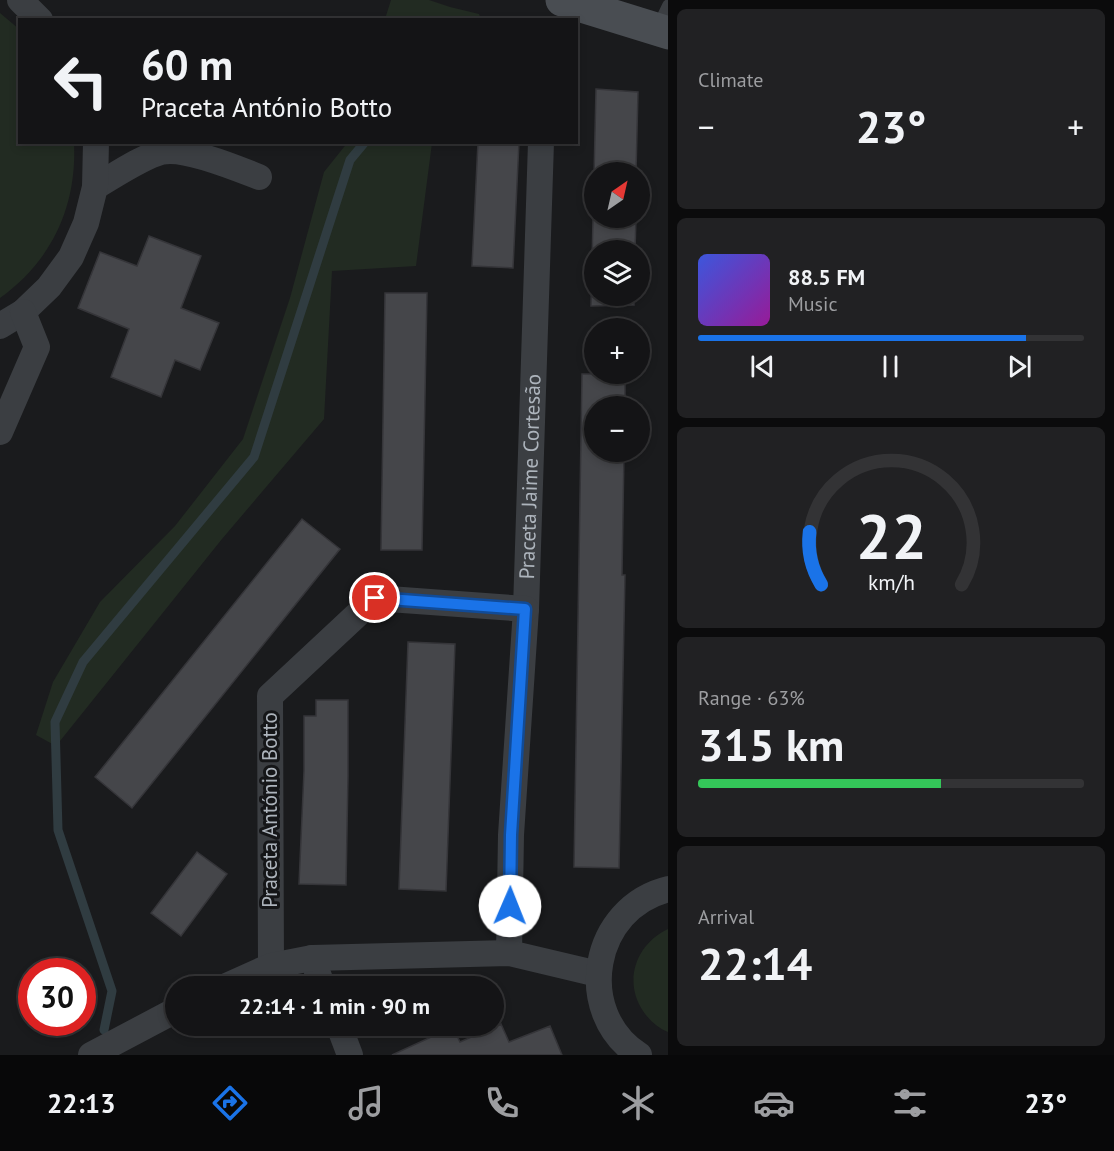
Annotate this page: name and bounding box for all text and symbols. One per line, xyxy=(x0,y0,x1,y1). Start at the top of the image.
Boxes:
text: 60 m xyxy=(141,37,233,92)
icon: left xyxy=(42,42,120,120)
text: Climate xyxy=(698,67,764,93)
text: Praceta António Botto xyxy=(141,90,392,124)
text: 23° xyxy=(856,97,926,155)
text: − xyxy=(698,105,715,148)
text: + xyxy=(1067,105,1084,148)
north arrow xyxy=(584,162,650,228)
map controls xyxy=(584,162,650,462)
button: layers xyxy=(584,240,650,306)
text: 88.5 FM xyxy=(788,263,865,291)
text: Music xyxy=(788,291,837,317)
button: + xyxy=(584,318,650,384)
icon: previous xyxy=(746,350,779,383)
icon: pause xyxy=(874,350,907,383)
icon: next xyxy=(1003,350,1036,383)
street label: Praceta Jaime Cortesão xyxy=(513,374,547,580)
button: − xyxy=(584,396,650,462)
text: 22 xyxy=(856,495,926,576)
text: km/h xyxy=(867,568,914,596)
pin xyxy=(349,572,400,623)
icon: arrive xyxy=(358,581,391,614)
text: Range · 63% xyxy=(698,685,805,711)
street label: Praceta António Botto xyxy=(256,712,283,908)
text: 315 km xyxy=(698,715,844,773)
position arrow xyxy=(478,874,542,938)
text: Arrival xyxy=(698,904,754,930)
text: 22:14 xyxy=(698,934,812,992)
speed limit sign: 30 xyxy=(18,958,96,1036)
text: 22:14 · 1 min · 90 m xyxy=(239,992,430,1020)
icon: directions xyxy=(209,1082,251,1124)
icon: music xyxy=(345,1082,387,1124)
icon: phone xyxy=(481,1082,523,1124)
icon: climate xyxy=(617,1082,659,1124)
icon: car xyxy=(753,1082,795,1124)
icon: filters xyxy=(889,1082,931,1124)
text: 22:13 xyxy=(47,1086,115,1120)
text: 23° xyxy=(1025,1086,1067,1120)

